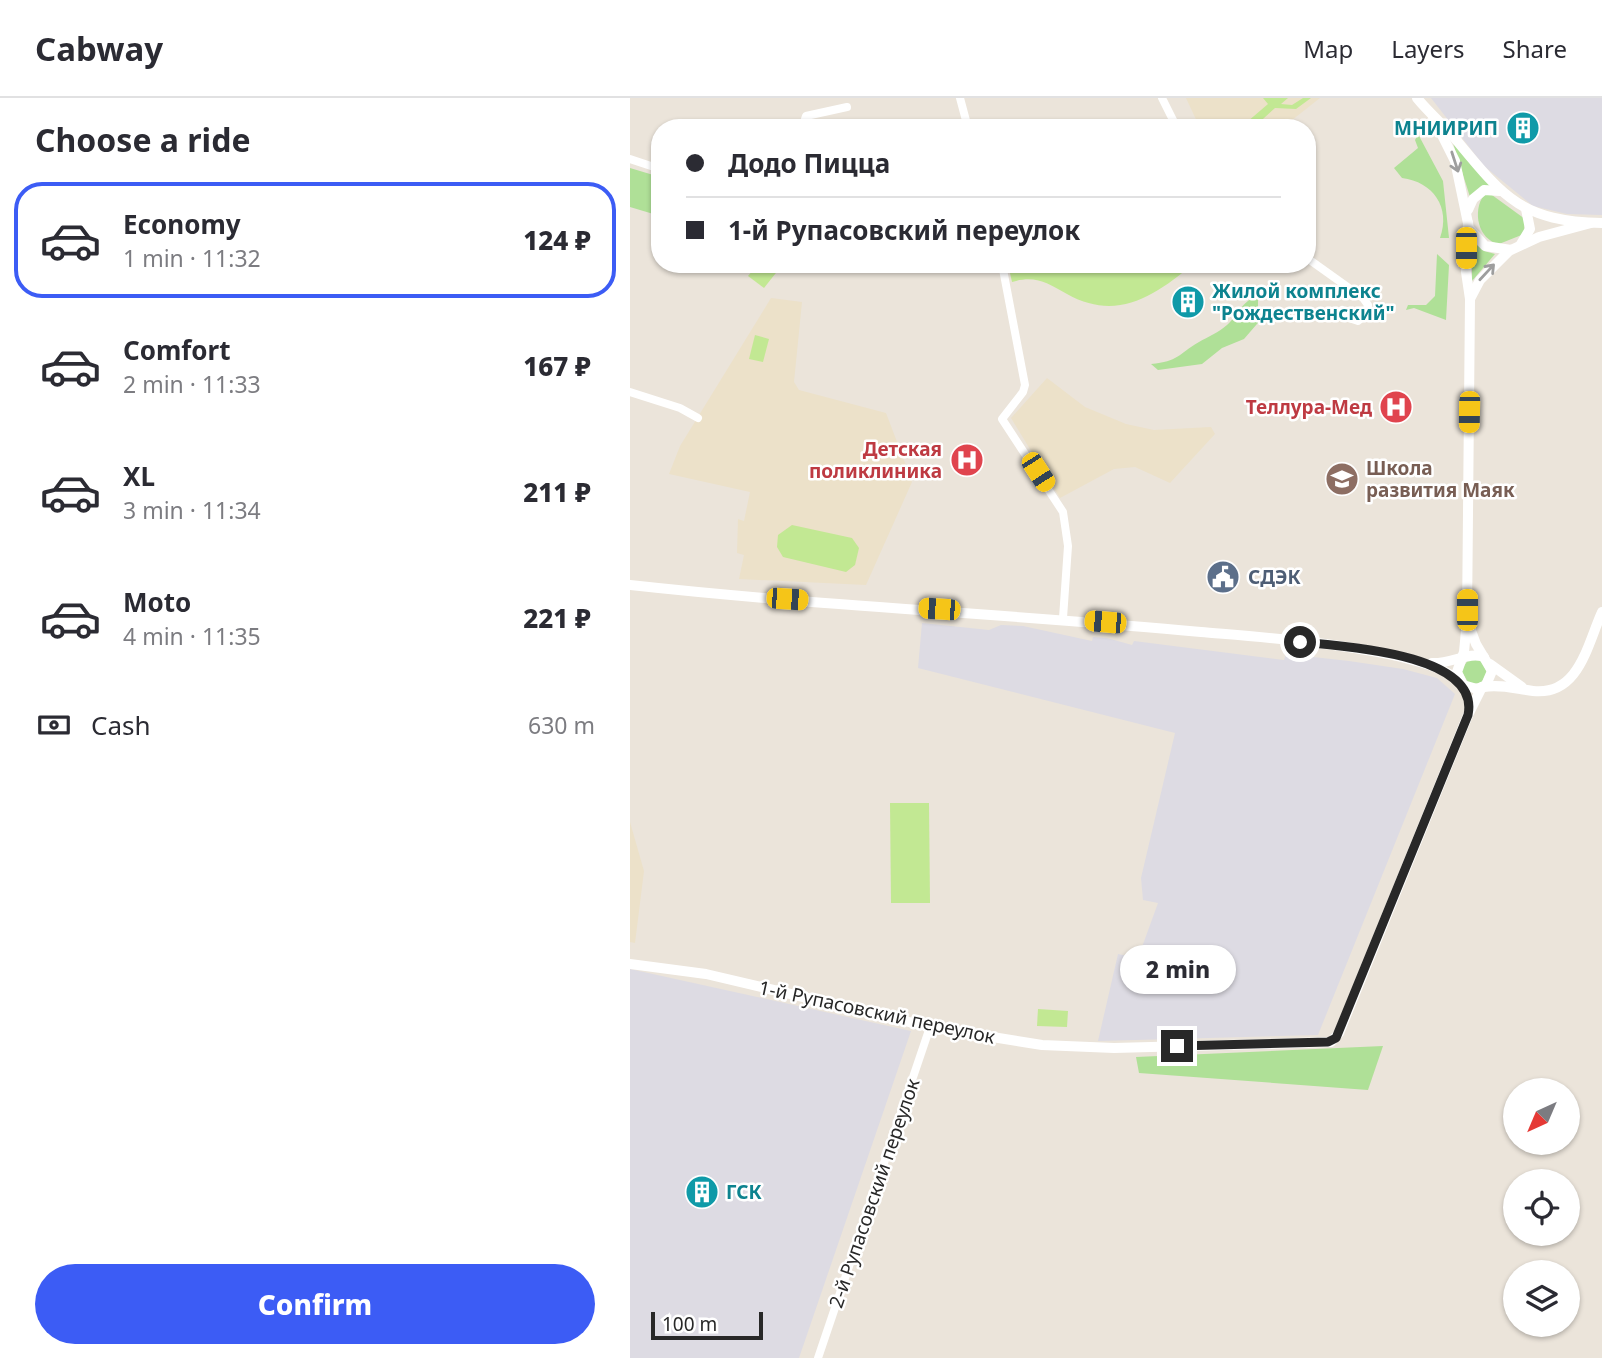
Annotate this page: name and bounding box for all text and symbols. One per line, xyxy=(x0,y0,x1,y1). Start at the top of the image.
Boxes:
text: Cabway xyxy=(35,26,163,71)
text: Map xyxy=(1303,32,1353,65)
text: Layers xyxy=(1391,32,1465,65)
text: Share xyxy=(1503,32,1567,65)
building icon: МНИИРИП xyxy=(1504,109,1542,147)
place label: МНИИРИП xyxy=(1394,115,1498,141)
text: Choose a ride xyxy=(35,118,251,161)
text: Додо Пицца xyxy=(728,145,890,181)
one-way arrow xyxy=(1450,151,1462,173)
text: Economy xyxy=(123,206,241,242)
icon: car xyxy=(39,209,102,272)
text: 1-й Рупасовский переулок xyxy=(728,212,1080,248)
text: 124 ₽ xyxy=(523,222,591,258)
car xyxy=(1456,227,1477,269)
text: 1 min · 11:32 xyxy=(123,242,261,274)
one-way arrow xyxy=(1479,264,1496,281)
place label: Жилой комплекс "Рождественский" xyxy=(1212,278,1395,326)
building icon: Жилой комплекс "Рождественский" xyxy=(1169,283,1207,321)
text: Comfort xyxy=(123,332,231,368)
icon: car xyxy=(39,335,102,398)
text: 167 ₽ xyxy=(523,348,591,384)
text: 2 min · 11:33 xyxy=(123,368,261,400)
hospital icon: Теллура-Мед xyxy=(1377,388,1415,426)
car xyxy=(1459,391,1480,433)
place label: Теллура-Мед xyxy=(1246,394,1372,420)
place label: Детская поликлиника xyxy=(809,436,942,484)
hospital icon: Детская поликлиника xyxy=(948,441,986,479)
car xyxy=(1018,449,1059,495)
place label: Школа развития Маяк xyxy=(1366,455,1515,503)
text: XL xyxy=(123,458,155,494)
school or university icon: Школа развития Маяк xyxy=(1323,460,1361,498)
icon: car xyxy=(39,461,102,524)
text: 211 ₽ xyxy=(523,474,591,510)
text: 3 min · 11:34 xyxy=(123,494,261,526)
public building icon: СДЭК xyxy=(1204,558,1242,596)
place label: СДЭК xyxy=(1248,564,1301,590)
text: Moto xyxy=(123,584,191,620)
icon: car xyxy=(39,587,102,650)
car xyxy=(766,587,809,611)
car xyxy=(1457,589,1478,631)
car xyxy=(918,597,961,621)
text: 221 ₽ xyxy=(523,600,591,636)
car xyxy=(1084,610,1127,634)
text: 4 min · 11:35 xyxy=(123,620,261,652)
route start xyxy=(1284,626,1316,658)
icon: cash xyxy=(35,706,73,744)
text: Cash xyxy=(91,707,151,743)
text: 630 m xyxy=(528,709,595,741)
callout: 2 min xyxy=(1119,944,1235,993)
text: 2 min xyxy=(1146,953,1210,985)
street label: 1-й Рупасовский переулок xyxy=(757,974,997,1050)
route end xyxy=(1161,1030,1193,1062)
street label: 2-й Рупасовский переулок xyxy=(823,1075,925,1311)
north arrow xyxy=(1503,1078,1580,1155)
map controls xyxy=(1503,1078,1580,1337)
button: locate xyxy=(1503,1169,1580,1246)
building icon: ГСК xyxy=(683,1173,721,1211)
place label: ГСК xyxy=(726,1179,763,1205)
button: layers xyxy=(1503,1260,1580,1337)
button: Confirm xyxy=(35,1264,595,1344)
scale bar xyxy=(651,1309,763,1341)
text: 100 m xyxy=(662,1311,717,1337)

